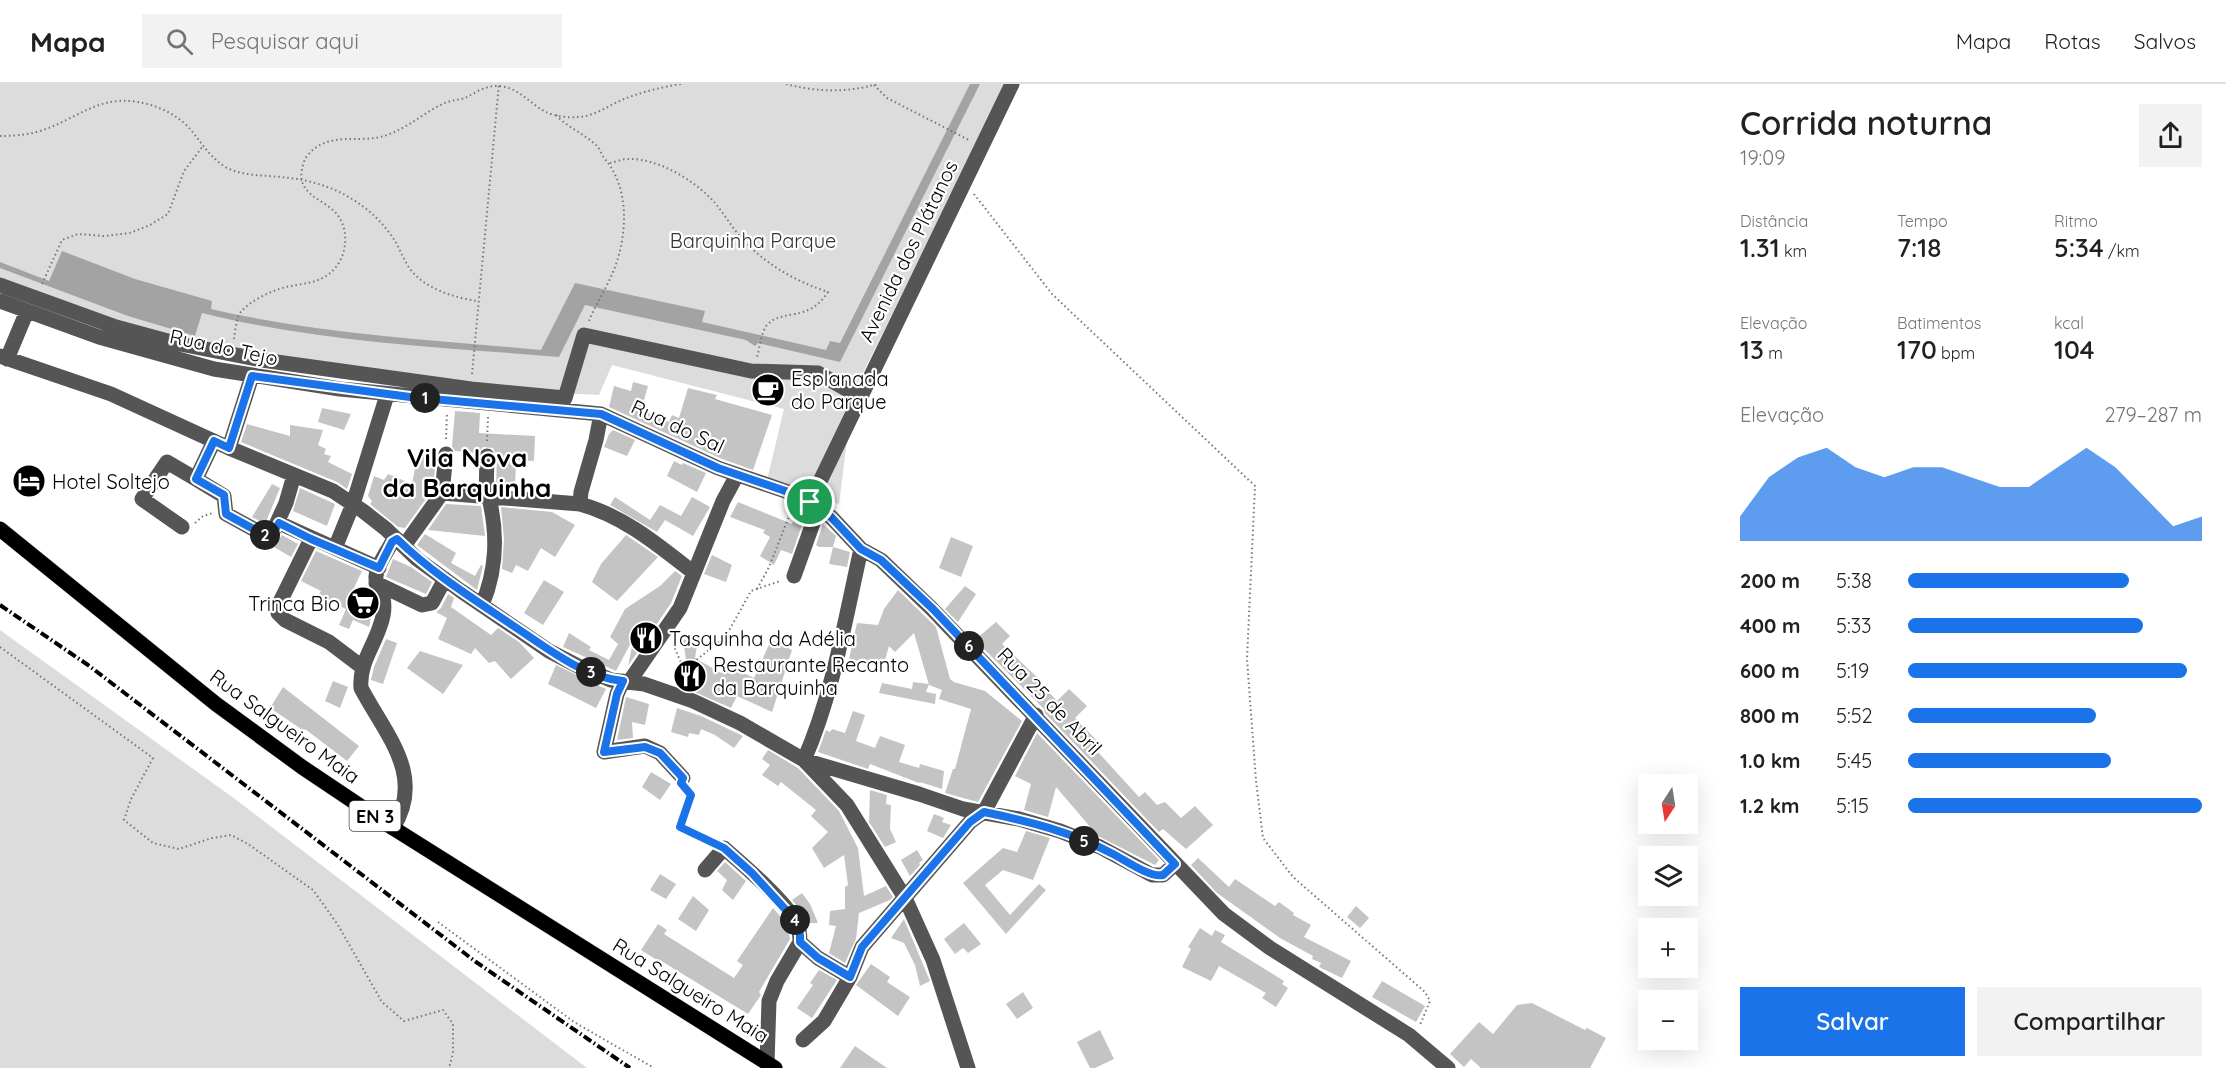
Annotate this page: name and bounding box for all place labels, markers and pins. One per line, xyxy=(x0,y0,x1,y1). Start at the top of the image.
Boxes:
place label: Esplanada do Parque xyxy=(791,366,889,414)
cafe icon: Esplanada do Parque xyxy=(750,372,786,408)
pin: 1 xyxy=(410,383,440,413)
hotel icon: Hotel Soltejo xyxy=(11,463,47,499)
place label: Hotel Soltejo xyxy=(52,469,170,494)
pin xyxy=(784,476,835,527)
pin: 2 xyxy=(250,520,280,550)
supermarket icon: Trinca Bio xyxy=(345,585,381,621)
place label: Trinca Bio xyxy=(248,591,340,616)
restaurant icon: Tasquinha da Adélia xyxy=(628,620,664,656)
place label: Tasquinha da Adélia xyxy=(669,626,856,651)
pin: 6 xyxy=(954,631,984,661)
place label: Restaurante Recanto da Barquinha xyxy=(713,652,909,700)
pin: 3 xyxy=(576,657,606,687)
restaurant icon: Restaurante Recanto da Barquinha xyxy=(672,658,708,694)
pin: 5 xyxy=(1069,826,1099,856)
pin: 4 xyxy=(780,905,810,935)

